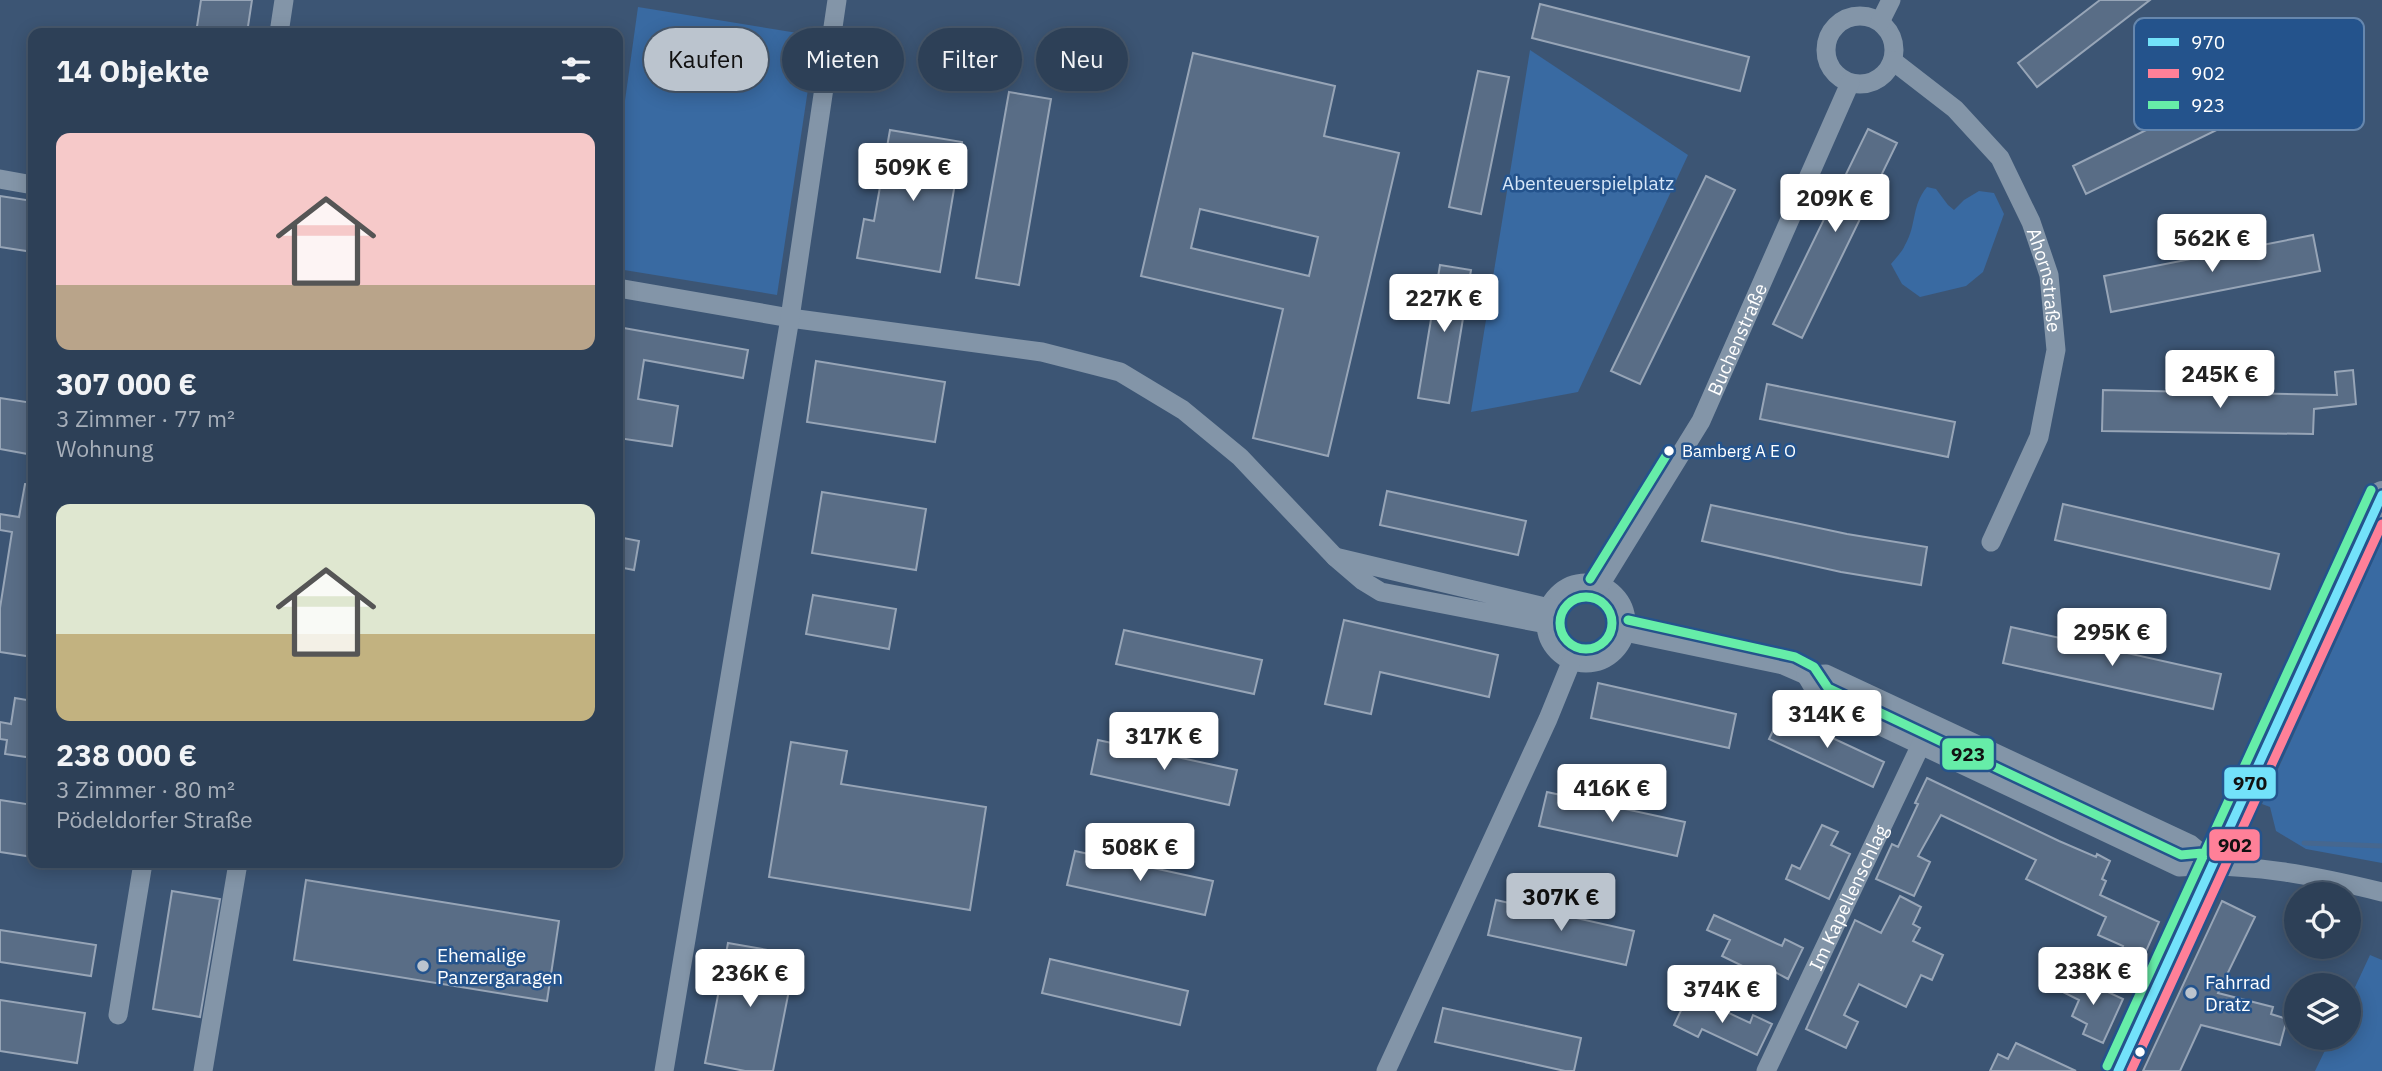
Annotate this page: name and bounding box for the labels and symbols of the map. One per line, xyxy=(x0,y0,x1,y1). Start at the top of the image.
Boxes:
legend xyxy=(2134,18,2364,130)
text: 970 xyxy=(2191,30,2225,54)
text: 902 xyxy=(2191,61,2225,85)
text: 923 xyxy=(2191,93,2225,117)
pin: 509K € xyxy=(856,144,970,203)
park label: Abenteuerspielplatz xyxy=(1502,171,1674,195)
pin: 209K € xyxy=(1778,174,1892,234)
pin: 562K € xyxy=(2155,215,2269,274)
street label: Ahornstraße xyxy=(2022,224,2066,333)
pin: 227K € xyxy=(1387,274,1501,334)
street label: Buchenstraße xyxy=(1702,279,1772,399)
pin: 245K € xyxy=(2163,350,2277,410)
place label: Bamberg A E O xyxy=(1682,440,1796,462)
marker: Bamberg A E O xyxy=(1662,444,1676,458)
pin: 295K € xyxy=(2055,608,2169,668)
pin: 314K € xyxy=(1770,690,1884,750)
pin: 317K € xyxy=(1107,712,1221,772)
line badge: 923 xyxy=(1941,737,1995,771)
text: 923 xyxy=(1951,742,1985,766)
pin: 416K € xyxy=(1555,764,1669,824)
line badge: 970 xyxy=(2223,766,2277,800)
text: 970 xyxy=(2233,771,2267,795)
street label: Im Kapellenschlag xyxy=(1804,821,1893,974)
pin: 508K € xyxy=(1083,824,1197,883)
line badge: 902 xyxy=(2208,828,2261,862)
text: 902 xyxy=(2218,833,2252,857)
pin: 307K € xyxy=(1504,874,1618,933)
place label: Ehemalige Panzergaragen xyxy=(437,943,563,989)
pin: 238K € xyxy=(2036,948,2150,1007)
pin: 236K € xyxy=(693,950,807,1009)
marker: Ehemalige Panzergaragen xyxy=(415,958,431,974)
pin: 374K € xyxy=(1665,965,1779,1025)
place label: Fahrrad Dratz xyxy=(2205,970,2271,1016)
marker: Fahrrad Dratz xyxy=(2183,985,2199,1001)
unlabelled marker xyxy=(2133,1045,2147,1059)

